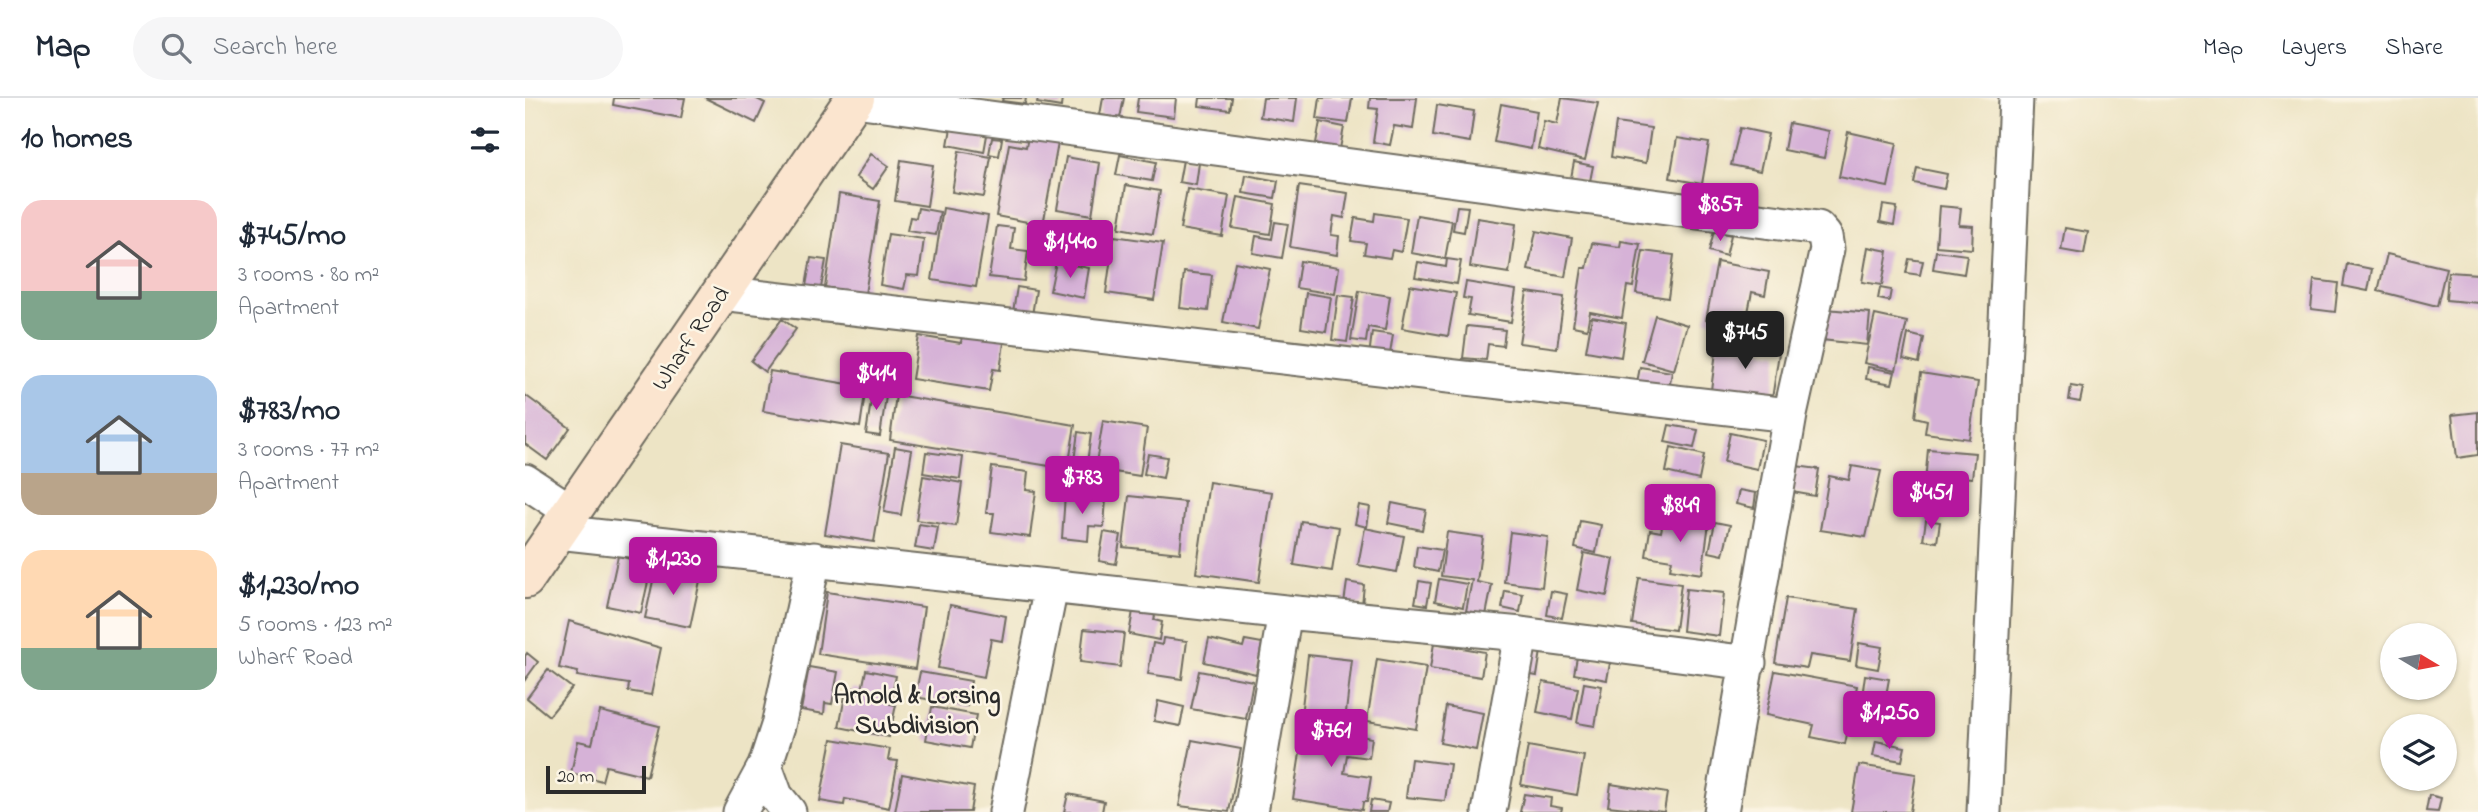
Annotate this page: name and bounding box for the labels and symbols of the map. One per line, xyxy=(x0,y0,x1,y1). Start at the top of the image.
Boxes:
pin: $857 xyxy=(1679,184,1761,243)
pin: $1,440 xyxy=(1013,220,1127,280)
street label: Wharf Road xyxy=(644,280,740,399)
pin: $745 xyxy=(1704,312,1786,371)
pin: $414 xyxy=(835,352,917,412)
pin: $783 xyxy=(1041,456,1123,516)
pin: $451 xyxy=(1890,472,1972,531)
pin: $849 xyxy=(1639,484,1721,544)
pin: $1,230 xyxy=(616,538,730,597)
north arrow xyxy=(2380,623,2457,700)
district label: Arnold & Lorsing Subdivision xyxy=(833,678,1001,746)
pin: $1,250 xyxy=(1832,692,1946,751)
pin: $761 xyxy=(1290,710,1372,769)
scale bar xyxy=(546,763,646,795)

